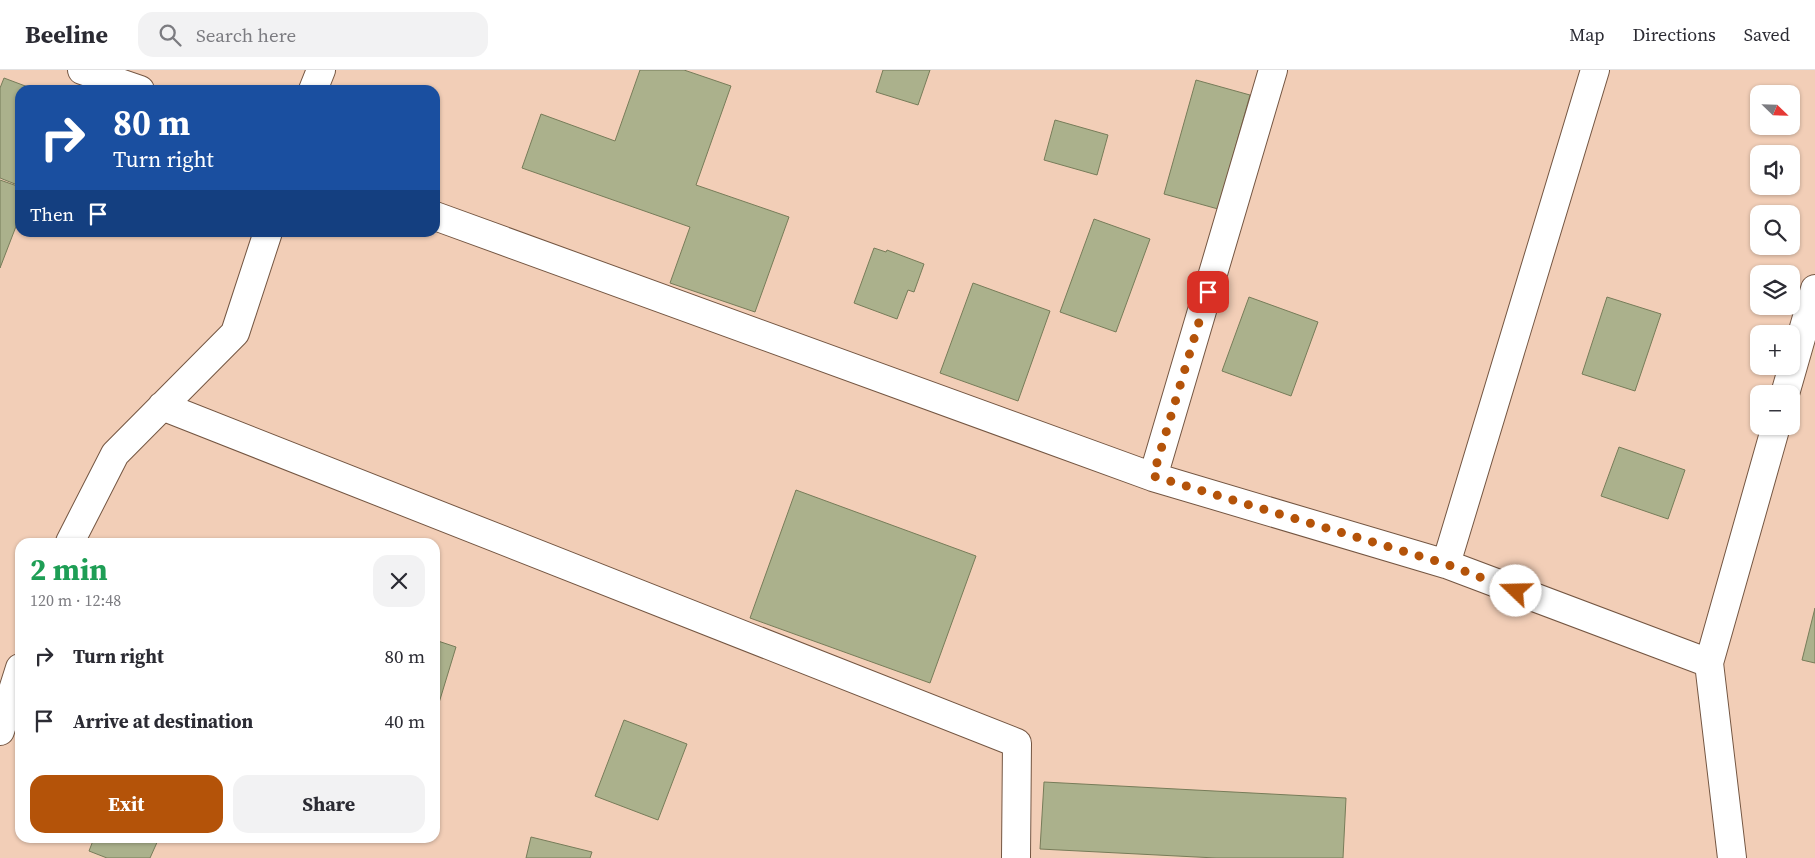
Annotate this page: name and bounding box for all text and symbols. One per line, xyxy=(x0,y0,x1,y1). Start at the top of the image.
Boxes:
search box xyxy=(138,12,488,57)
text: Beeline xyxy=(25,18,108,51)
icon: search xyxy=(156,21,184,49)
text: Search here xyxy=(196,22,296,48)
text: Map xyxy=(1569,22,1605,47)
text: Directions xyxy=(1633,22,1716,47)
text: Saved xyxy=(1744,22,1790,47)
north arrow xyxy=(1750,85,1800,135)
map controls xyxy=(1750,85,1800,435)
text: 80 m xyxy=(113,99,190,147)
icon: right xyxy=(30,105,95,170)
text: Turn right xyxy=(113,144,214,174)
button: sound xyxy=(1750,145,1800,195)
icon: arrive xyxy=(84,200,112,228)
text: Then xyxy=(30,201,74,227)
button: search xyxy=(1750,205,1800,255)
button: layers xyxy=(1750,265,1800,315)
pin xyxy=(1187,271,1229,313)
icon: arrive xyxy=(1194,278,1222,306)
button: + xyxy=(1750,325,1800,375)
button: − xyxy=(1750,385,1800,435)
text: 2 min xyxy=(30,549,108,590)
button: close xyxy=(373,555,425,607)
position arrow xyxy=(1489,564,1541,616)
text: 120 m · 12:48 xyxy=(30,589,121,611)
icon: right xyxy=(30,642,58,670)
text: Turn right xyxy=(73,643,164,669)
text: 80 m xyxy=(384,643,425,669)
icon: arrive xyxy=(30,707,58,735)
text: Arrive at destination xyxy=(73,708,253,734)
text: 40 m xyxy=(384,708,425,734)
button: Exit xyxy=(30,775,223,833)
button: Share xyxy=(233,775,425,833)

